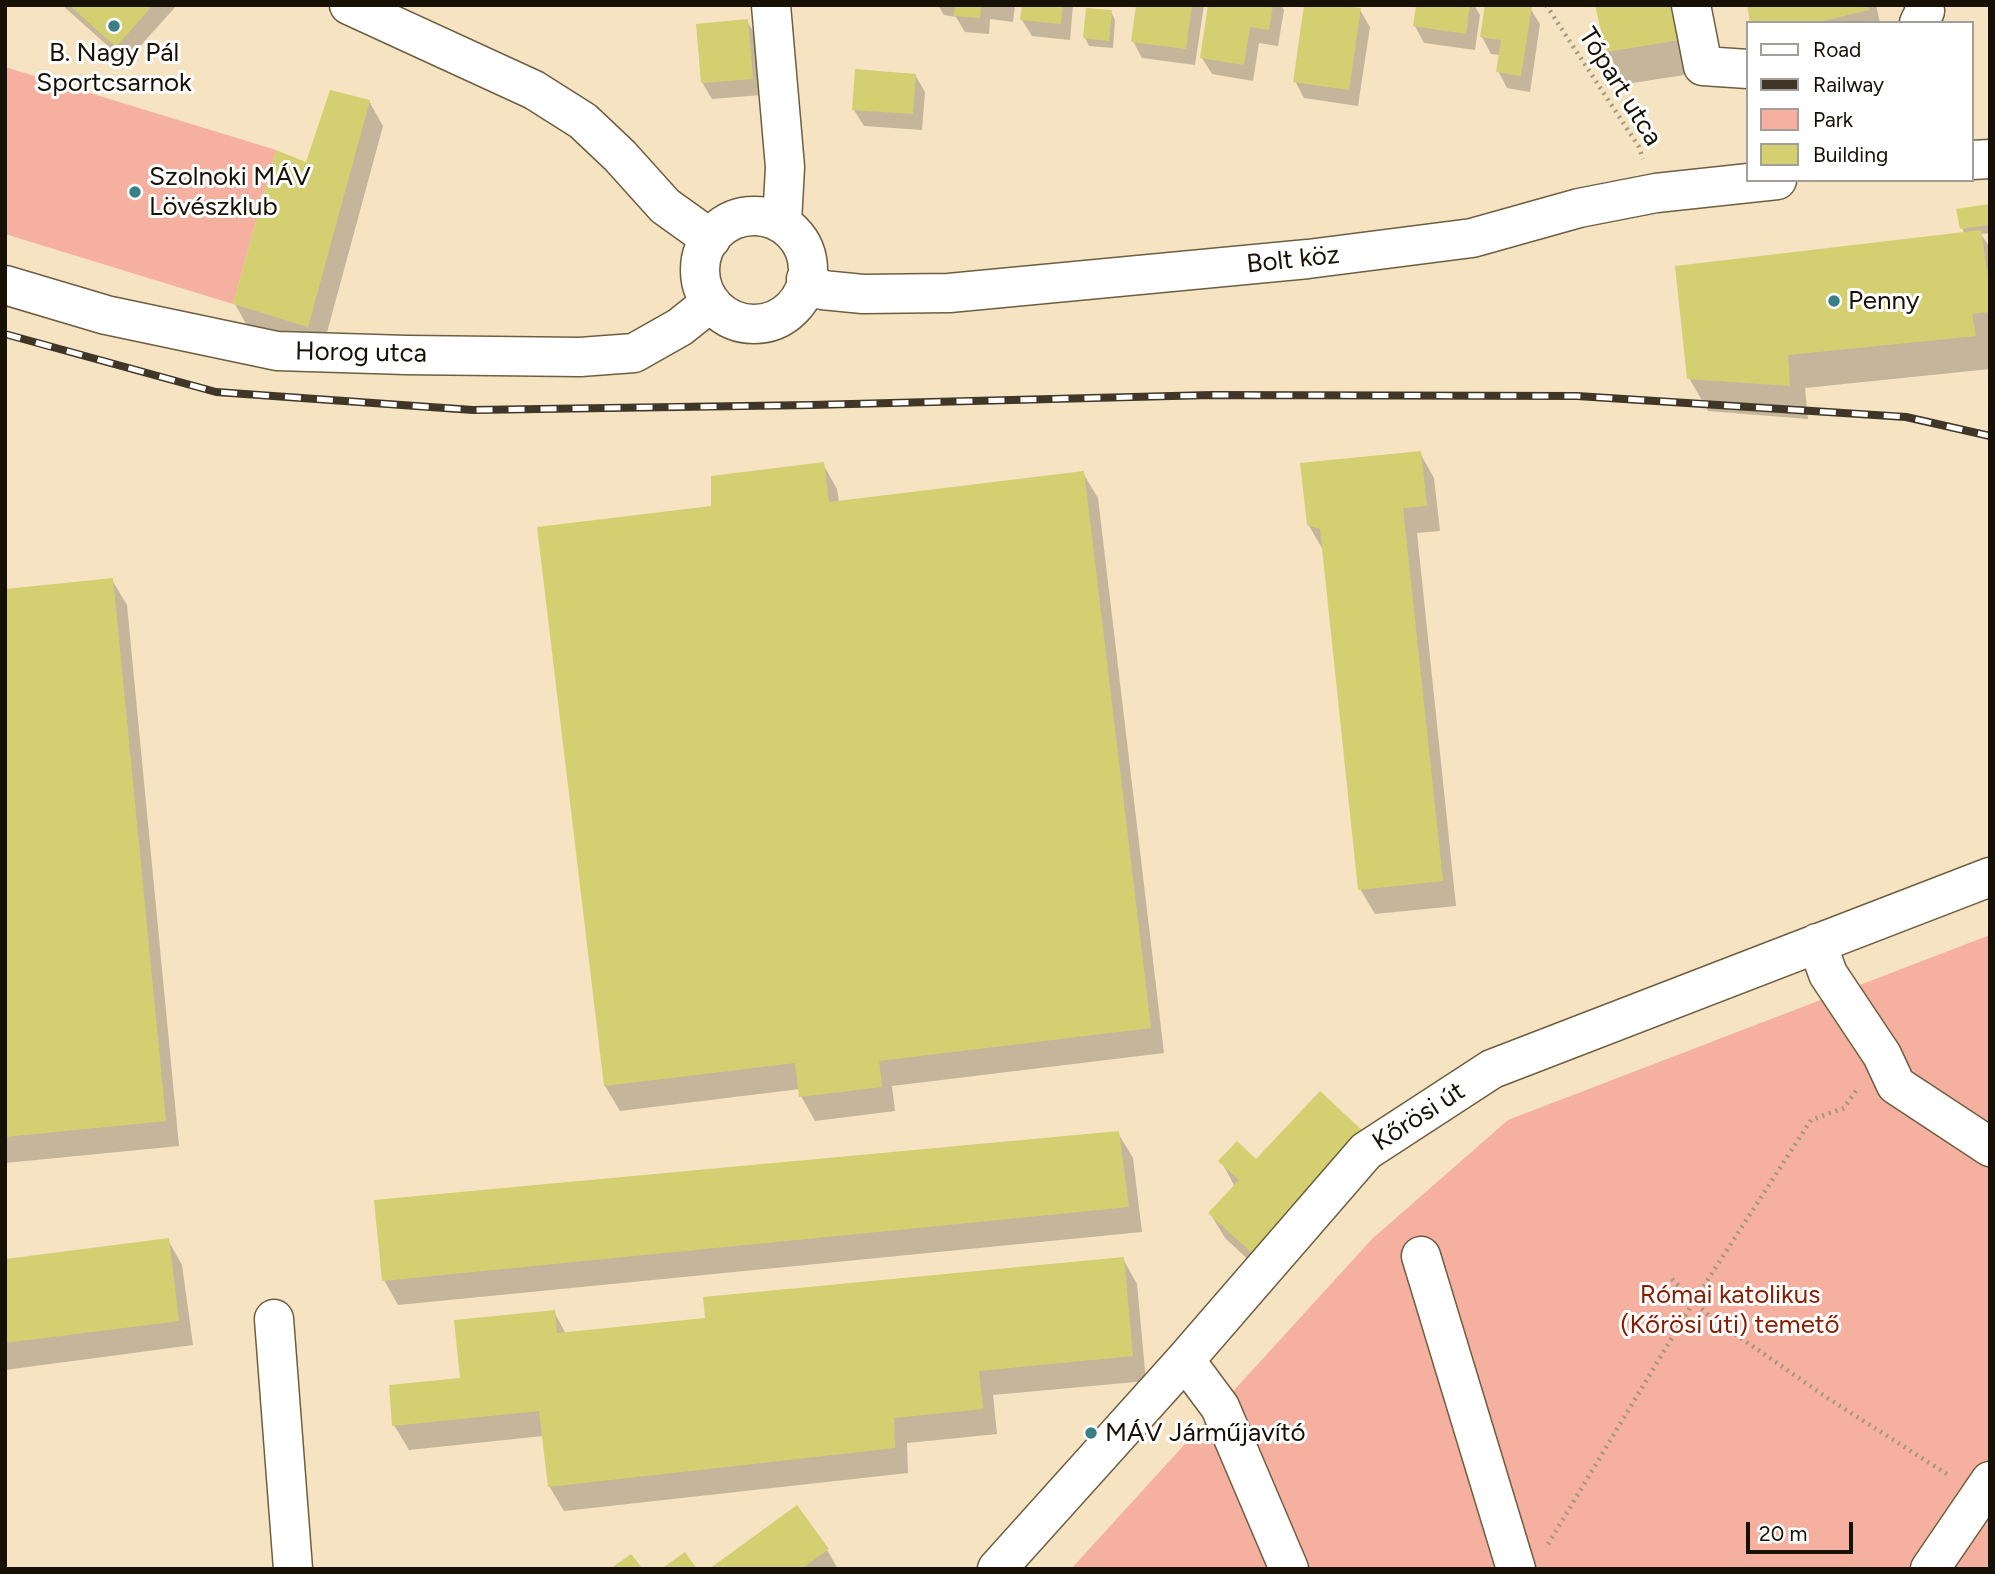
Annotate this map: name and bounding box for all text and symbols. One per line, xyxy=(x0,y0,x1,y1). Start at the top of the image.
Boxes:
marker: B. Nagy Pál Sportcsarnok xyxy=(106,18,122,34)
legend xyxy=(1746,21,1974,182)
street label: Tópart utca xyxy=(1572,22,1668,152)
place label: B. Nagy Pál Sportcsarnok xyxy=(36,37,192,98)
text: Road xyxy=(1813,37,1861,62)
text: Railway xyxy=(1813,72,1884,97)
text: Park xyxy=(1813,107,1853,132)
text: Building xyxy=(1813,142,1888,167)
place label: Szolnoki MÁV Lövészklub xyxy=(149,161,311,222)
marker: Szolnoki MÁV Lövészklub xyxy=(127,184,143,200)
street label: Bolt köz xyxy=(1245,240,1341,280)
place label: Penny xyxy=(1848,285,1919,317)
marker: Penny xyxy=(1826,293,1842,309)
street label: Horog utca xyxy=(295,336,427,370)
street label: Kőrösi út xyxy=(1367,1076,1471,1158)
park label: Római katolikus (Kőrösi úti) temető xyxy=(1620,1279,1840,1340)
place label: MÁV Járműjavító xyxy=(1105,1417,1306,1449)
marker: MÁV Járműjavító xyxy=(1083,1425,1099,1441)
scale bar xyxy=(1750,1508,1857,1552)
text: 20 m xyxy=(1759,1521,1807,1546)

